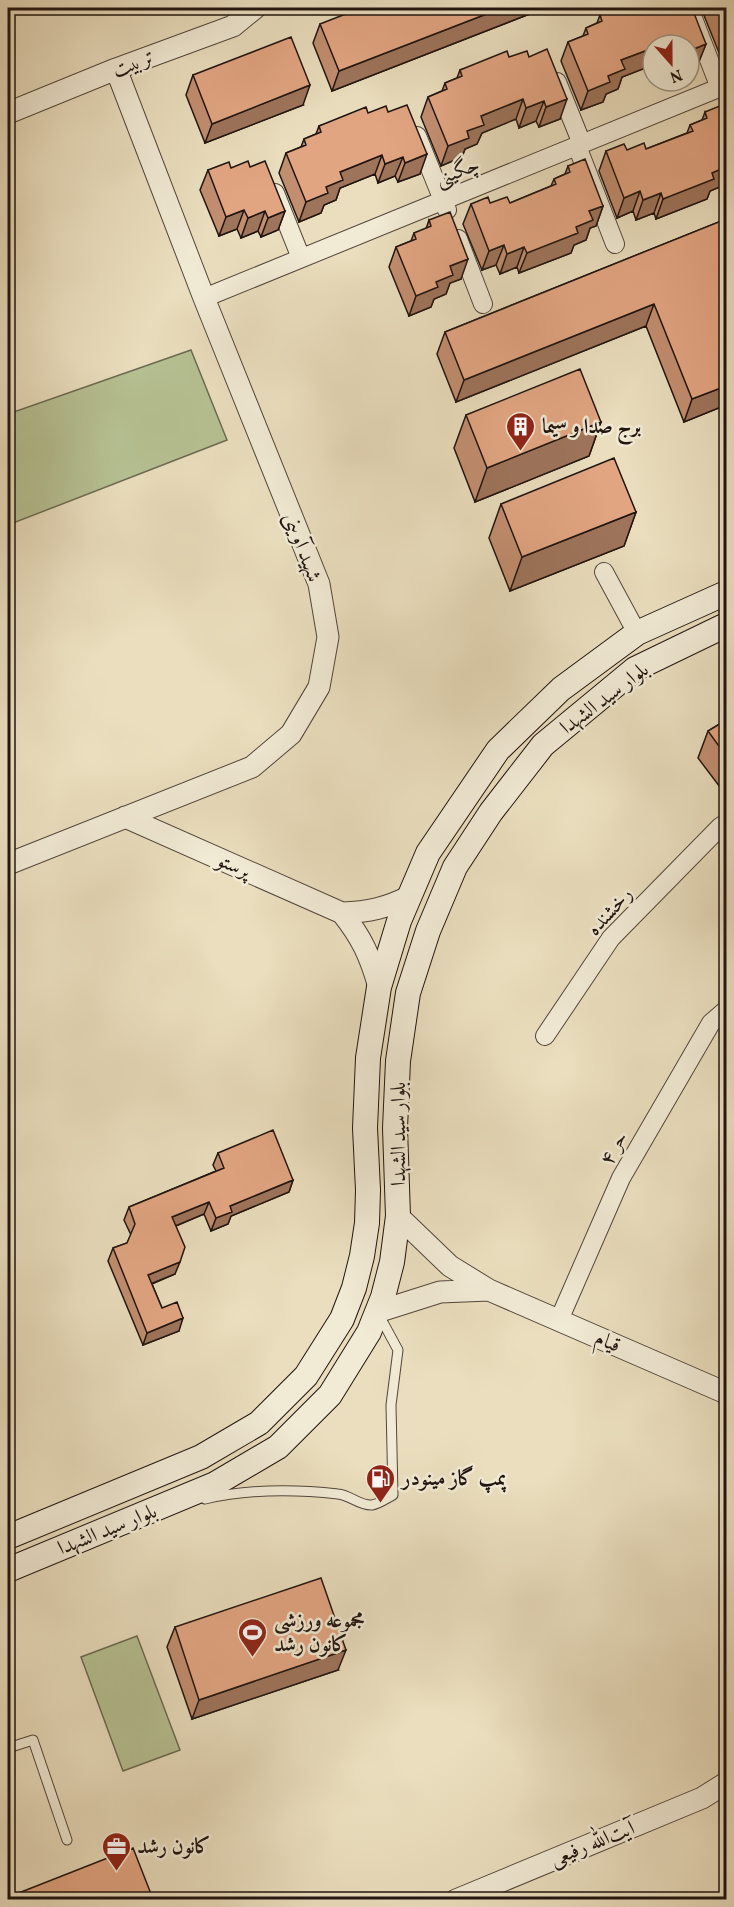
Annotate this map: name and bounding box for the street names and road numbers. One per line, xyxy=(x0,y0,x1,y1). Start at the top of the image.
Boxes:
street label: تربیت xyxy=(108,43,159,86)
street label: چگینی xyxy=(431,150,484,194)
street label: شهید آوینی xyxy=(275,509,328,586)
street label: بلوار سید الشهدا xyxy=(554,656,655,742)
street label: پرستو xyxy=(210,845,257,888)
street label: رخشنده xyxy=(580,881,640,943)
street label: بلوار سید الشهدا xyxy=(385,1082,414,1186)
street label: حر ۴ xyxy=(593,1126,635,1171)
street label: قیام xyxy=(589,1324,625,1363)
street label: بلوار سید الشهدا xyxy=(54,1497,162,1563)
street label: آیت‌الله رفیعی xyxy=(544,1810,642,1875)

